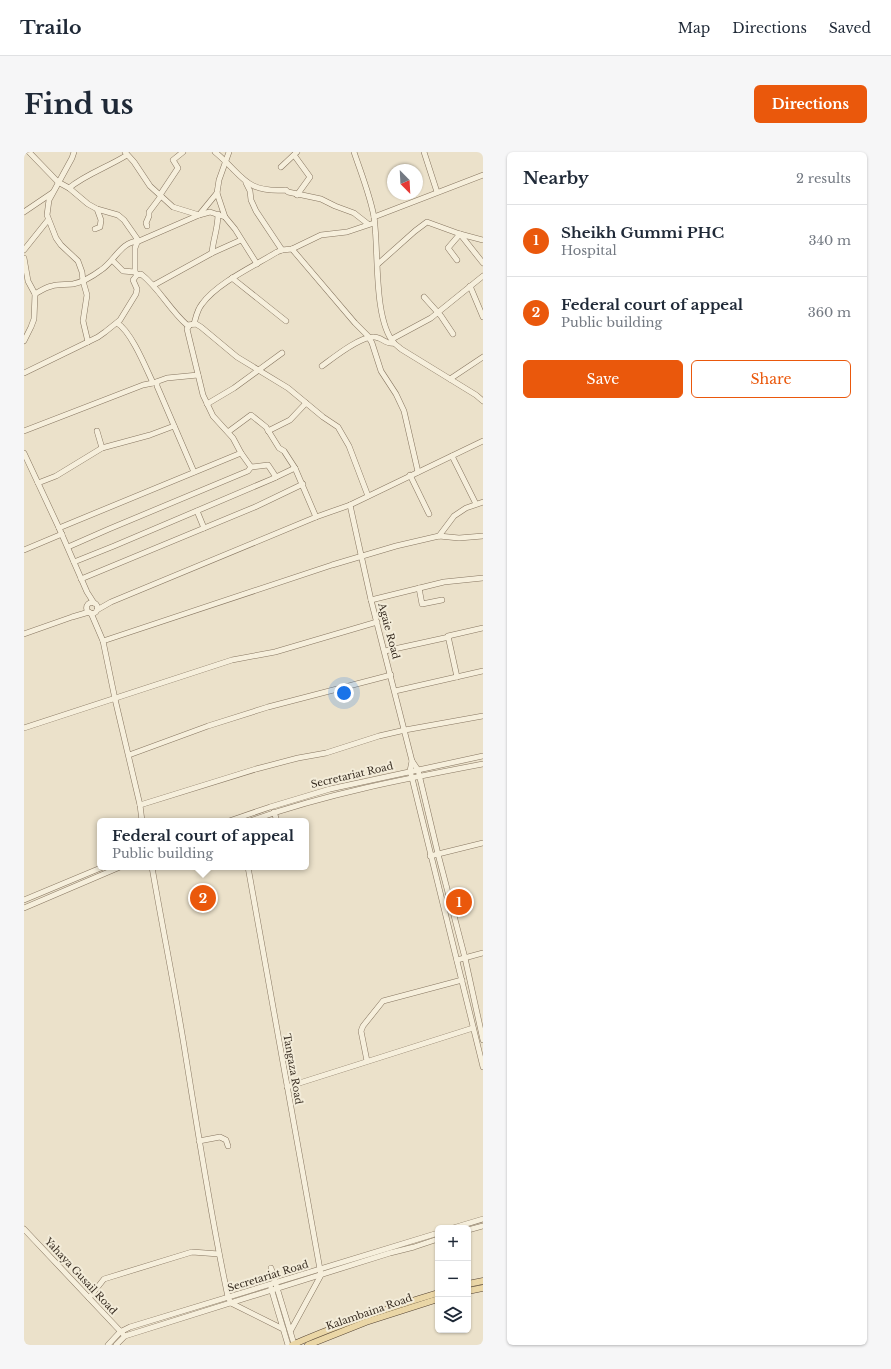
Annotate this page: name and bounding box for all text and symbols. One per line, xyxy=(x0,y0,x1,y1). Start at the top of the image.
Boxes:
text: Trailo xyxy=(20,16,82,39)
text: Map xyxy=(678,19,710,37)
text: Directions xyxy=(732,19,807,37)
text: Saved xyxy=(829,19,871,37)
button: Directions xyxy=(754,85,867,123)
text: Find us xyxy=(24,87,134,122)
north arrow xyxy=(387,164,423,200)
text: Nearby xyxy=(523,168,589,189)
text: 2 results xyxy=(796,170,851,187)
text: Sheikh Gummi PHC xyxy=(561,223,724,242)
text: 1 xyxy=(533,232,539,249)
text: 340 m xyxy=(808,232,851,249)
text: Hospital xyxy=(561,242,617,259)
text: Federal court of appeal xyxy=(561,295,743,314)
text: 2 xyxy=(532,304,540,321)
text: 360 m xyxy=(808,304,851,321)
text: Public building xyxy=(561,314,662,331)
button: Save xyxy=(523,360,683,398)
button: Share xyxy=(691,360,851,398)
street label: Agaie Road xyxy=(375,600,403,661)
your location xyxy=(334,683,354,703)
street label: Secretariat Road xyxy=(310,759,395,791)
popup xyxy=(97,818,309,870)
text: Federal court of appeal xyxy=(112,826,294,845)
text: Public building xyxy=(112,845,213,862)
pin: 2 xyxy=(190,883,216,913)
pin: 1 xyxy=(446,887,472,917)
street label: Tangaza Road xyxy=(280,1033,306,1106)
map controls xyxy=(435,1225,471,1333)
button: + xyxy=(435,1225,471,1261)
street label: Yahaya Gusail Road xyxy=(41,1234,120,1317)
street label: Secretariat Road xyxy=(226,1257,310,1295)
button: − xyxy=(435,1261,471,1297)
street label: Kalambaina Road xyxy=(324,1291,414,1333)
button: layers xyxy=(435,1297,471,1333)

